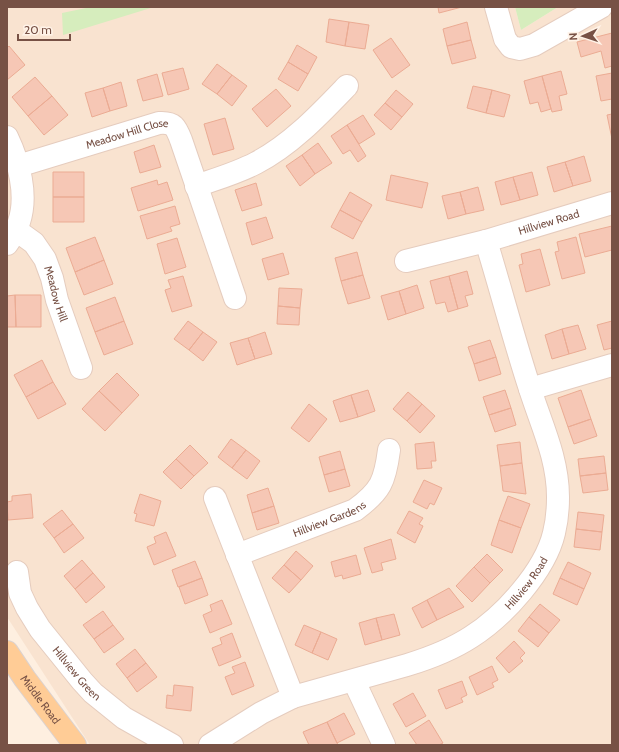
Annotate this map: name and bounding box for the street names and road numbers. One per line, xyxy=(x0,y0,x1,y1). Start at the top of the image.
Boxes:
street label: Meadow Hill Close xyxy=(84,116,170,152)
street label: Hillview Road xyxy=(517,206,581,238)
street label: Meadow Hill xyxy=(41,264,71,324)
street label: Hillview Gardens xyxy=(291,497,369,540)
street label: Hillview Road xyxy=(502,554,551,613)
street label: Hillview Green xyxy=(50,643,104,703)
street label: Middle Road xyxy=(17,672,64,727)

